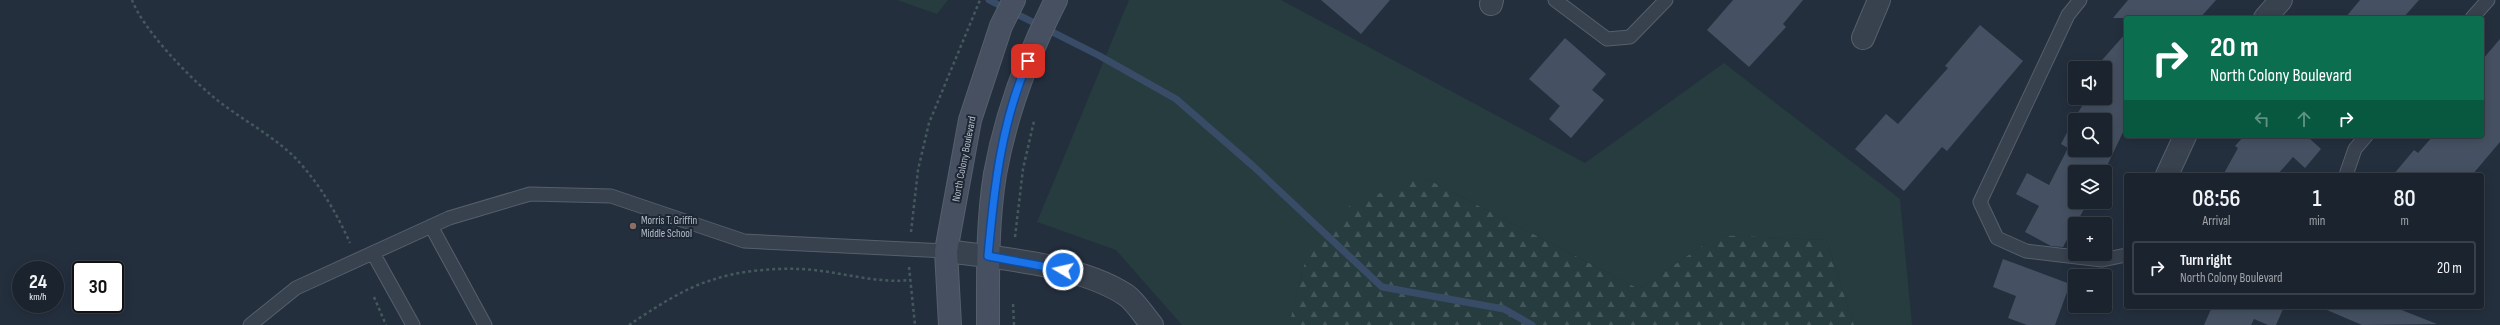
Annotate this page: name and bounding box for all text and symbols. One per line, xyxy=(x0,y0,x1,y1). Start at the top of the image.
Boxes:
text: 20 m xyxy=(2210,31,2259,64)
icon: right xyxy=(2144,32,2196,84)
pin xyxy=(1011,44,1045,78)
icon: arrive xyxy=(1017,50,1039,72)
map controls xyxy=(2068,61,2112,313)
button: sound xyxy=(2068,61,2112,105)
text: North Colony Boulevard xyxy=(2210,65,2352,86)
icon: left xyxy=(2251,108,2273,130)
icon: ahead xyxy=(2293,108,2315,130)
icon: right xyxy=(2335,108,2357,130)
button: search xyxy=(2068,113,2112,157)
street label: North Colony Boulevard xyxy=(949,115,979,203)
button: layers xyxy=(2068,165,2112,209)
text: 08:56 xyxy=(2192,184,2241,213)
text: 1 xyxy=(2313,184,2322,213)
text: 80 xyxy=(2394,184,2416,213)
text: Arrival xyxy=(2202,213,2230,229)
text: min xyxy=(2309,213,2325,229)
text: m xyxy=(2400,213,2409,229)
place label: Morris T. Griffin Middle School xyxy=(641,214,698,240)
button: + xyxy=(2068,217,2112,261)
marker: Morris T. Griffin Middle School xyxy=(628,221,638,231)
position arrow xyxy=(1042,249,1084,291)
text: Turn right xyxy=(2180,251,2232,270)
icon: right xyxy=(2146,257,2168,279)
text: 20 m xyxy=(2437,259,2462,278)
speed limit sign: 30 xyxy=(72,261,124,313)
button: − xyxy=(2068,269,2112,313)
text: 24 xyxy=(29,270,47,294)
text: North Colony Boulevard xyxy=(2180,270,2282,286)
text: km/h xyxy=(29,291,47,303)

